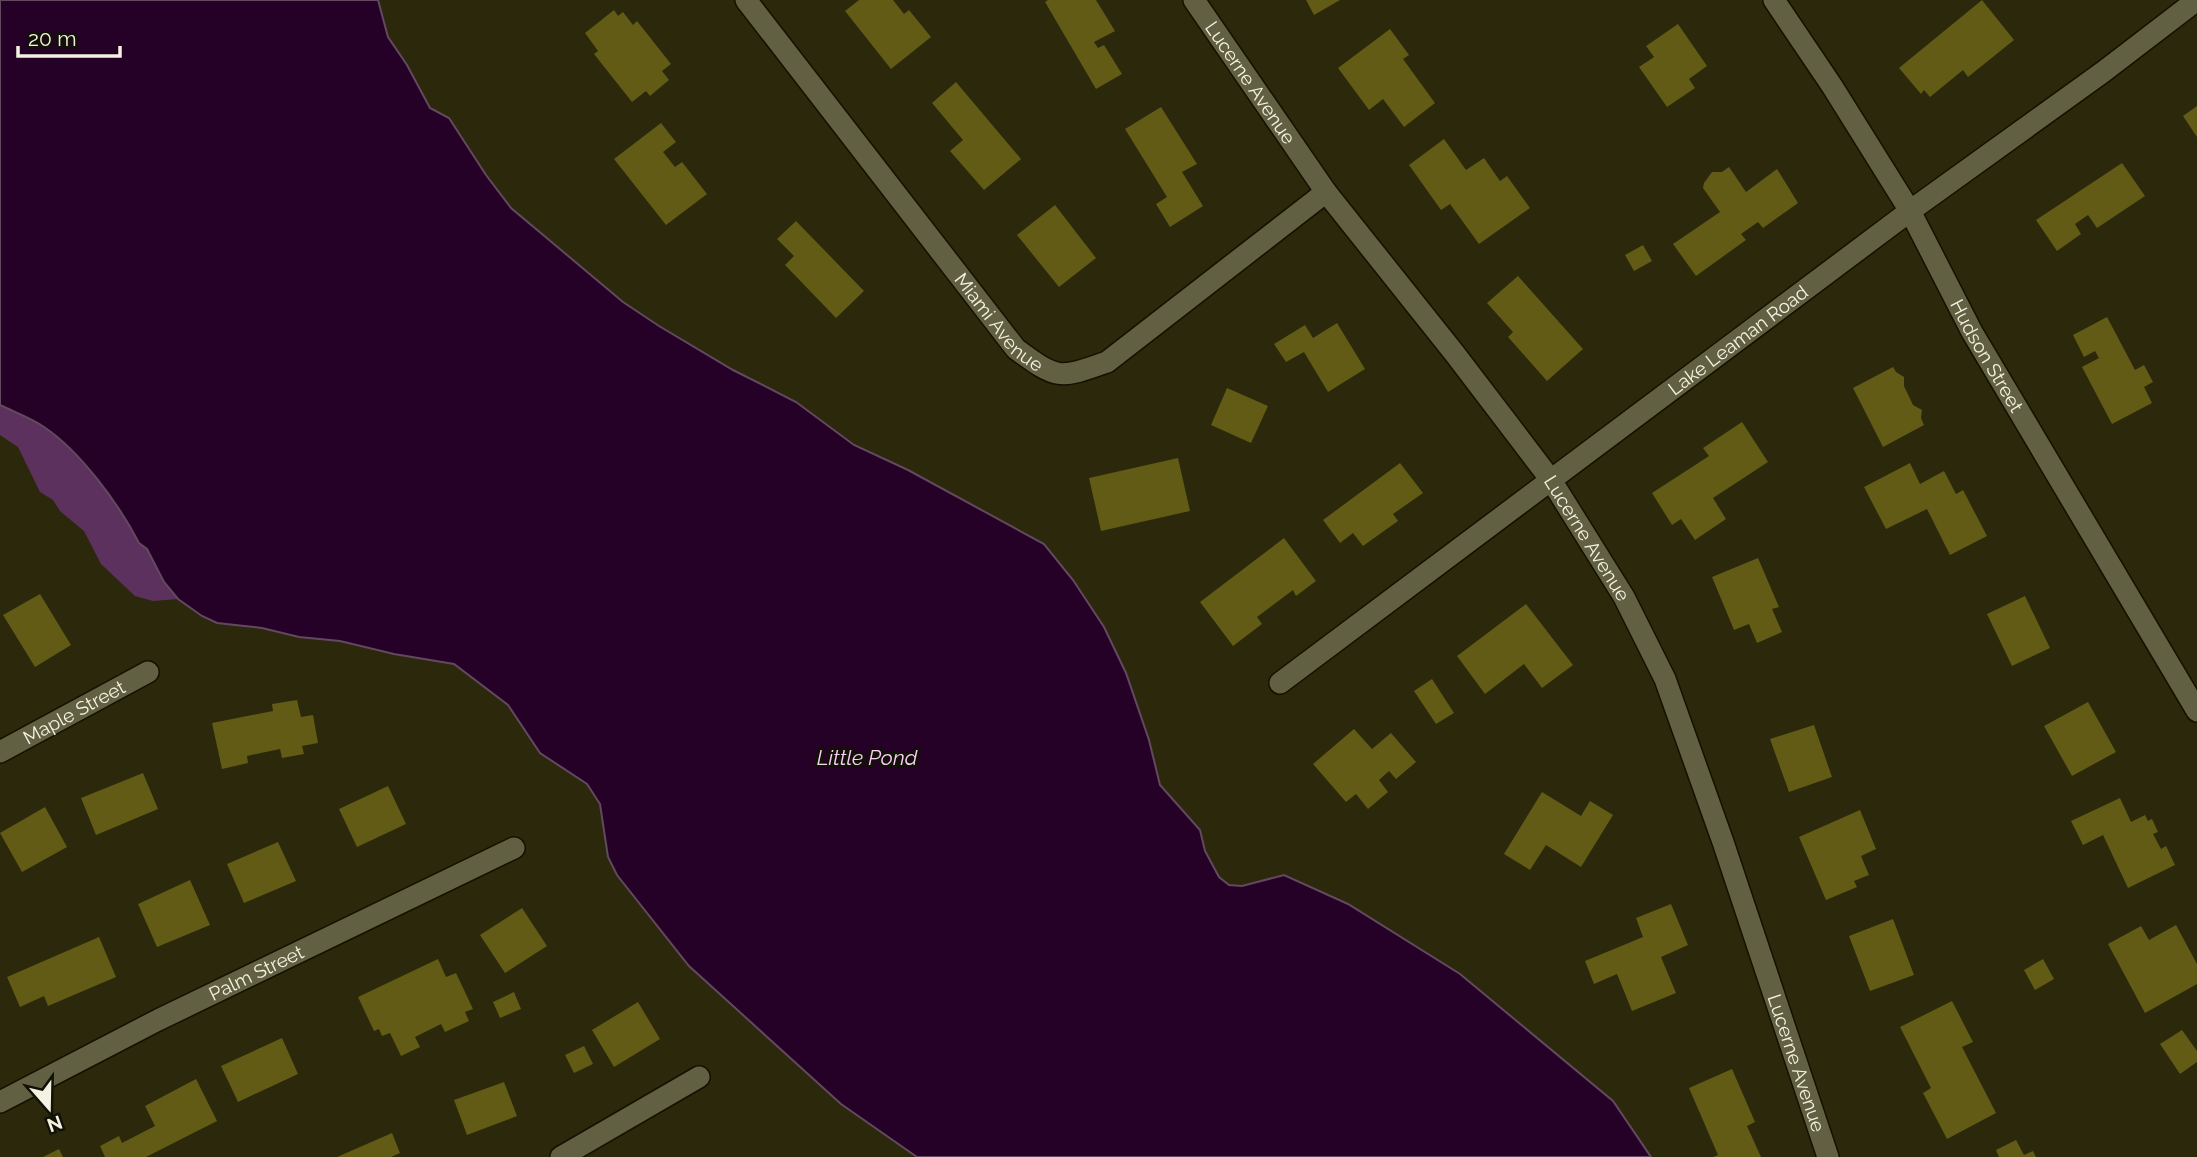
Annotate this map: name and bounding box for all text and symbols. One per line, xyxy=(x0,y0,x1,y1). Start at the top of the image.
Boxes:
scale bar xyxy=(18,14,119,58)
street label: Lucerne Avenue xyxy=(1201,17,1300,148)
text: 20 m xyxy=(28,26,76,51)
street label: Miami Avenue xyxy=(950,269,1047,376)
street label: Lake Leaman Road xyxy=(1664,281,1812,399)
street label: Hudson Street xyxy=(1946,296,2028,417)
street label: Lucerne Avenue xyxy=(1540,471,1635,605)
street label: Maple Street xyxy=(19,675,129,749)
water label: Little Pond xyxy=(817,745,918,770)
street label: Palm Street xyxy=(205,940,308,1005)
street label: Lucerne Avenue xyxy=(1763,991,1830,1135)
north arrow xyxy=(14,1073,84,1143)
text: N xyxy=(44,1111,65,1137)

